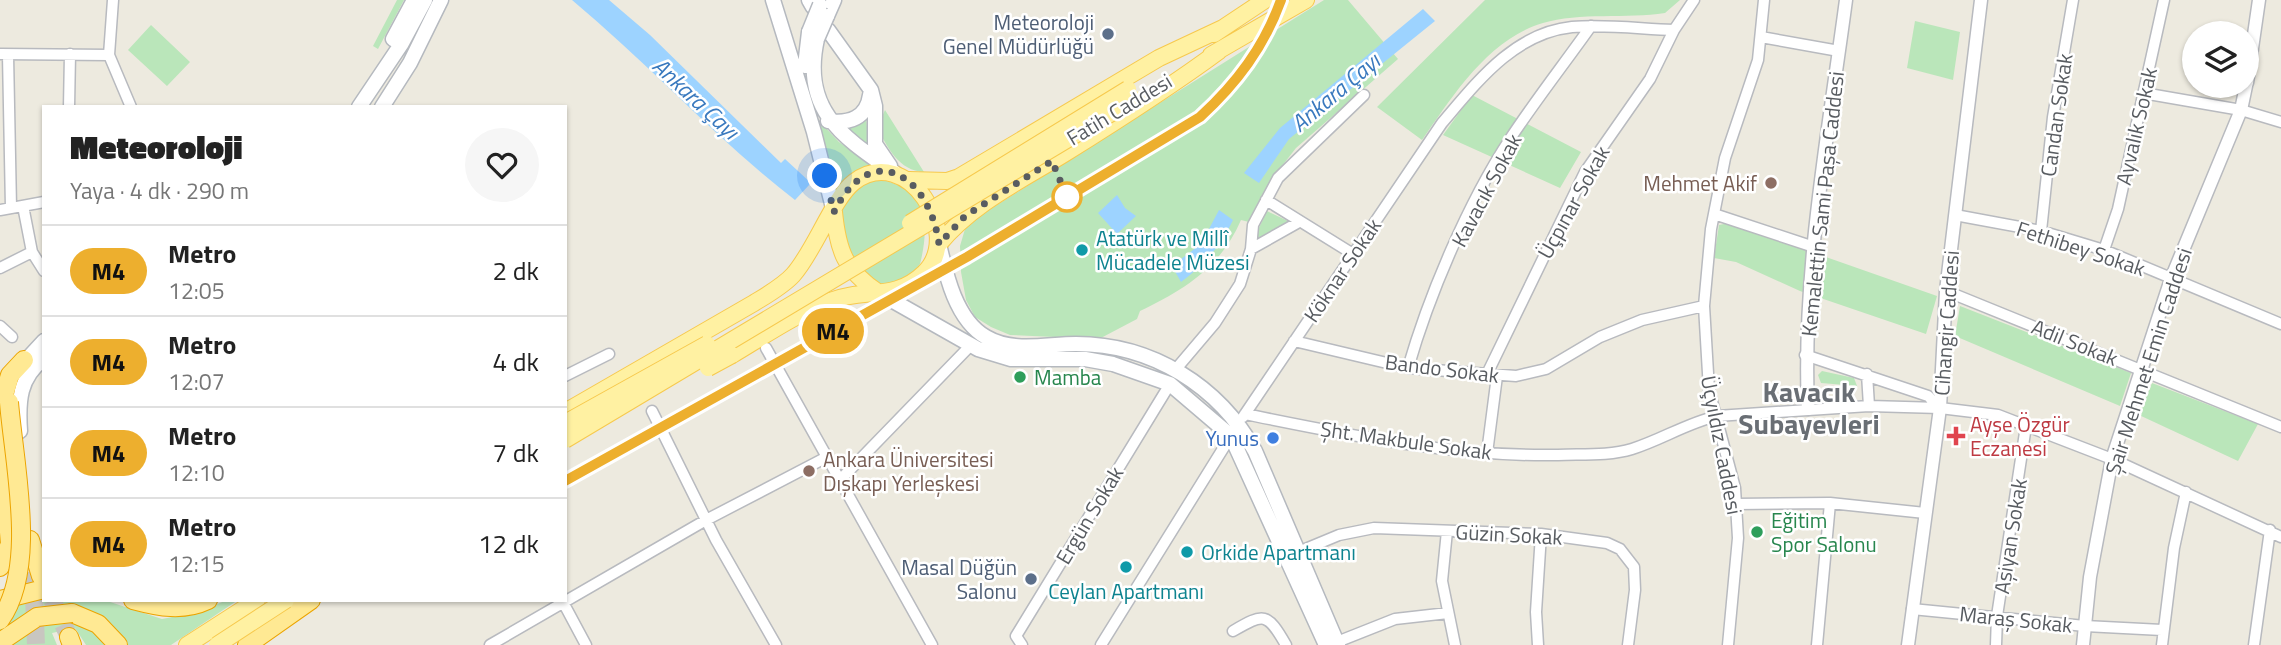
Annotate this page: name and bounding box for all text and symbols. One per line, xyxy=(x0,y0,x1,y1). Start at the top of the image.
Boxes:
place label: Meteoroloji Genel Müdürlüğü xyxy=(943,6,1094,62)
map controls xyxy=(2182,21,2259,98)
button: layers xyxy=(2182,21,2259,98)
marker: Meteoroloji Genel Müdürlüğü xyxy=(1100,26,1116,42)
water label: Ankara Çayı xyxy=(1283,43,1388,140)
water label: Ankara Çayı xyxy=(645,49,748,148)
street label: Candan Sokak xyxy=(2032,51,2080,179)
street label: Ayvalık Sokak xyxy=(2107,64,2165,188)
street label: Fatih Caddesi xyxy=(1060,65,1178,153)
street label: Kemalettin Sami Paşa Caddesi xyxy=(1792,70,1852,338)
text: Meteoroloji xyxy=(70,122,243,172)
button: heart xyxy=(465,128,539,202)
street label: Kavacık Sokak xyxy=(1443,128,1529,252)
street label: Üçpınar Sokak xyxy=(1529,140,1617,264)
your location xyxy=(807,158,842,193)
place label: Mehmet Akif xyxy=(1643,167,1757,199)
text: Yaya · 4 dk · 290 m xyxy=(70,173,249,208)
marker: Mehmet Akif xyxy=(1763,175,1779,191)
unlabelled marker xyxy=(1052,182,1082,212)
street label: Köknar Sokak xyxy=(1295,212,1389,328)
street label: Fethibey Sokak xyxy=(2012,212,2150,284)
place label: Atatürk ve Millî Mücadele Müzesi xyxy=(1096,222,1250,278)
text: Metro xyxy=(168,234,236,273)
marker: Atatürk ve Millî Mücadele Müzesi xyxy=(1074,242,1090,258)
street label: Şair Mehmet Emin Caddesi xyxy=(2096,243,2200,479)
street label: Cihangir Caddesi xyxy=(1925,249,1967,397)
text: 2 dk xyxy=(493,251,539,290)
text: M4 xyxy=(91,253,126,289)
text: 12:05 xyxy=(168,273,225,308)
line badge: M4 xyxy=(802,308,864,354)
street label: Adil Sokak xyxy=(2027,310,2123,374)
text: M4 xyxy=(816,313,850,349)
text: Metro xyxy=(168,325,236,364)
text: 4 dk xyxy=(493,342,539,381)
text: M4 xyxy=(91,344,126,380)
street label: Bando Sokak xyxy=(1383,345,1501,391)
place label: Mamba xyxy=(1034,361,1102,393)
text: 12:07 xyxy=(168,364,225,399)
marker: Mamba xyxy=(1012,369,1028,385)
district label: Kavacık Subayevleri xyxy=(1738,370,1880,445)
street label: Üçyıldız Caddesi xyxy=(1693,373,1751,517)
place label: Ayşe Özgür Eczanesi xyxy=(1970,408,2070,464)
street label: Şht. Makbule Sokak xyxy=(1318,412,1494,468)
text: Metro xyxy=(168,416,236,455)
place label: Yunus xyxy=(1206,422,1259,454)
marker: Ayşe Özgür Eczanesi xyxy=(1948,428,1964,444)
marker: Yunus xyxy=(1265,430,1281,446)
text: 7 dk xyxy=(493,433,539,472)
text: M4 xyxy=(91,435,126,471)
place label: Ankara Üniversitesi Dışkapı Yerleşkesi xyxy=(823,443,994,499)
text: 12:10 xyxy=(168,455,225,490)
street label: Ergün Sokak xyxy=(1047,460,1131,570)
marker: Ankara Üniversitesi Dışkapı Yerleşkesi xyxy=(801,463,817,479)
street label: Aşiyan Sokak xyxy=(1985,476,2035,596)
place label: Eğitim Spor Salonu xyxy=(1771,504,1877,560)
text: Metro xyxy=(168,507,236,546)
street label: Güzin Sokak xyxy=(1455,515,1563,553)
text: 12 dk xyxy=(478,524,539,563)
marker: Eğitim Spor Salonu xyxy=(1749,524,1765,540)
text: M4 xyxy=(91,526,126,562)
place label: Orkide Apartmanı xyxy=(1201,536,1356,568)
marker: Orkide Apartmanı xyxy=(1179,544,1195,560)
text: 12:15 xyxy=(168,546,225,581)
place label: Masal Düğün Salonu xyxy=(901,551,1017,607)
marker: Ceylan Apartmanı xyxy=(1118,559,1134,575)
marker: Masal Düğün Salonu xyxy=(1023,571,1039,587)
place label: Ceylan Apartmanı xyxy=(1048,575,1204,607)
street label: Maraş Sokak xyxy=(1958,597,2074,641)

